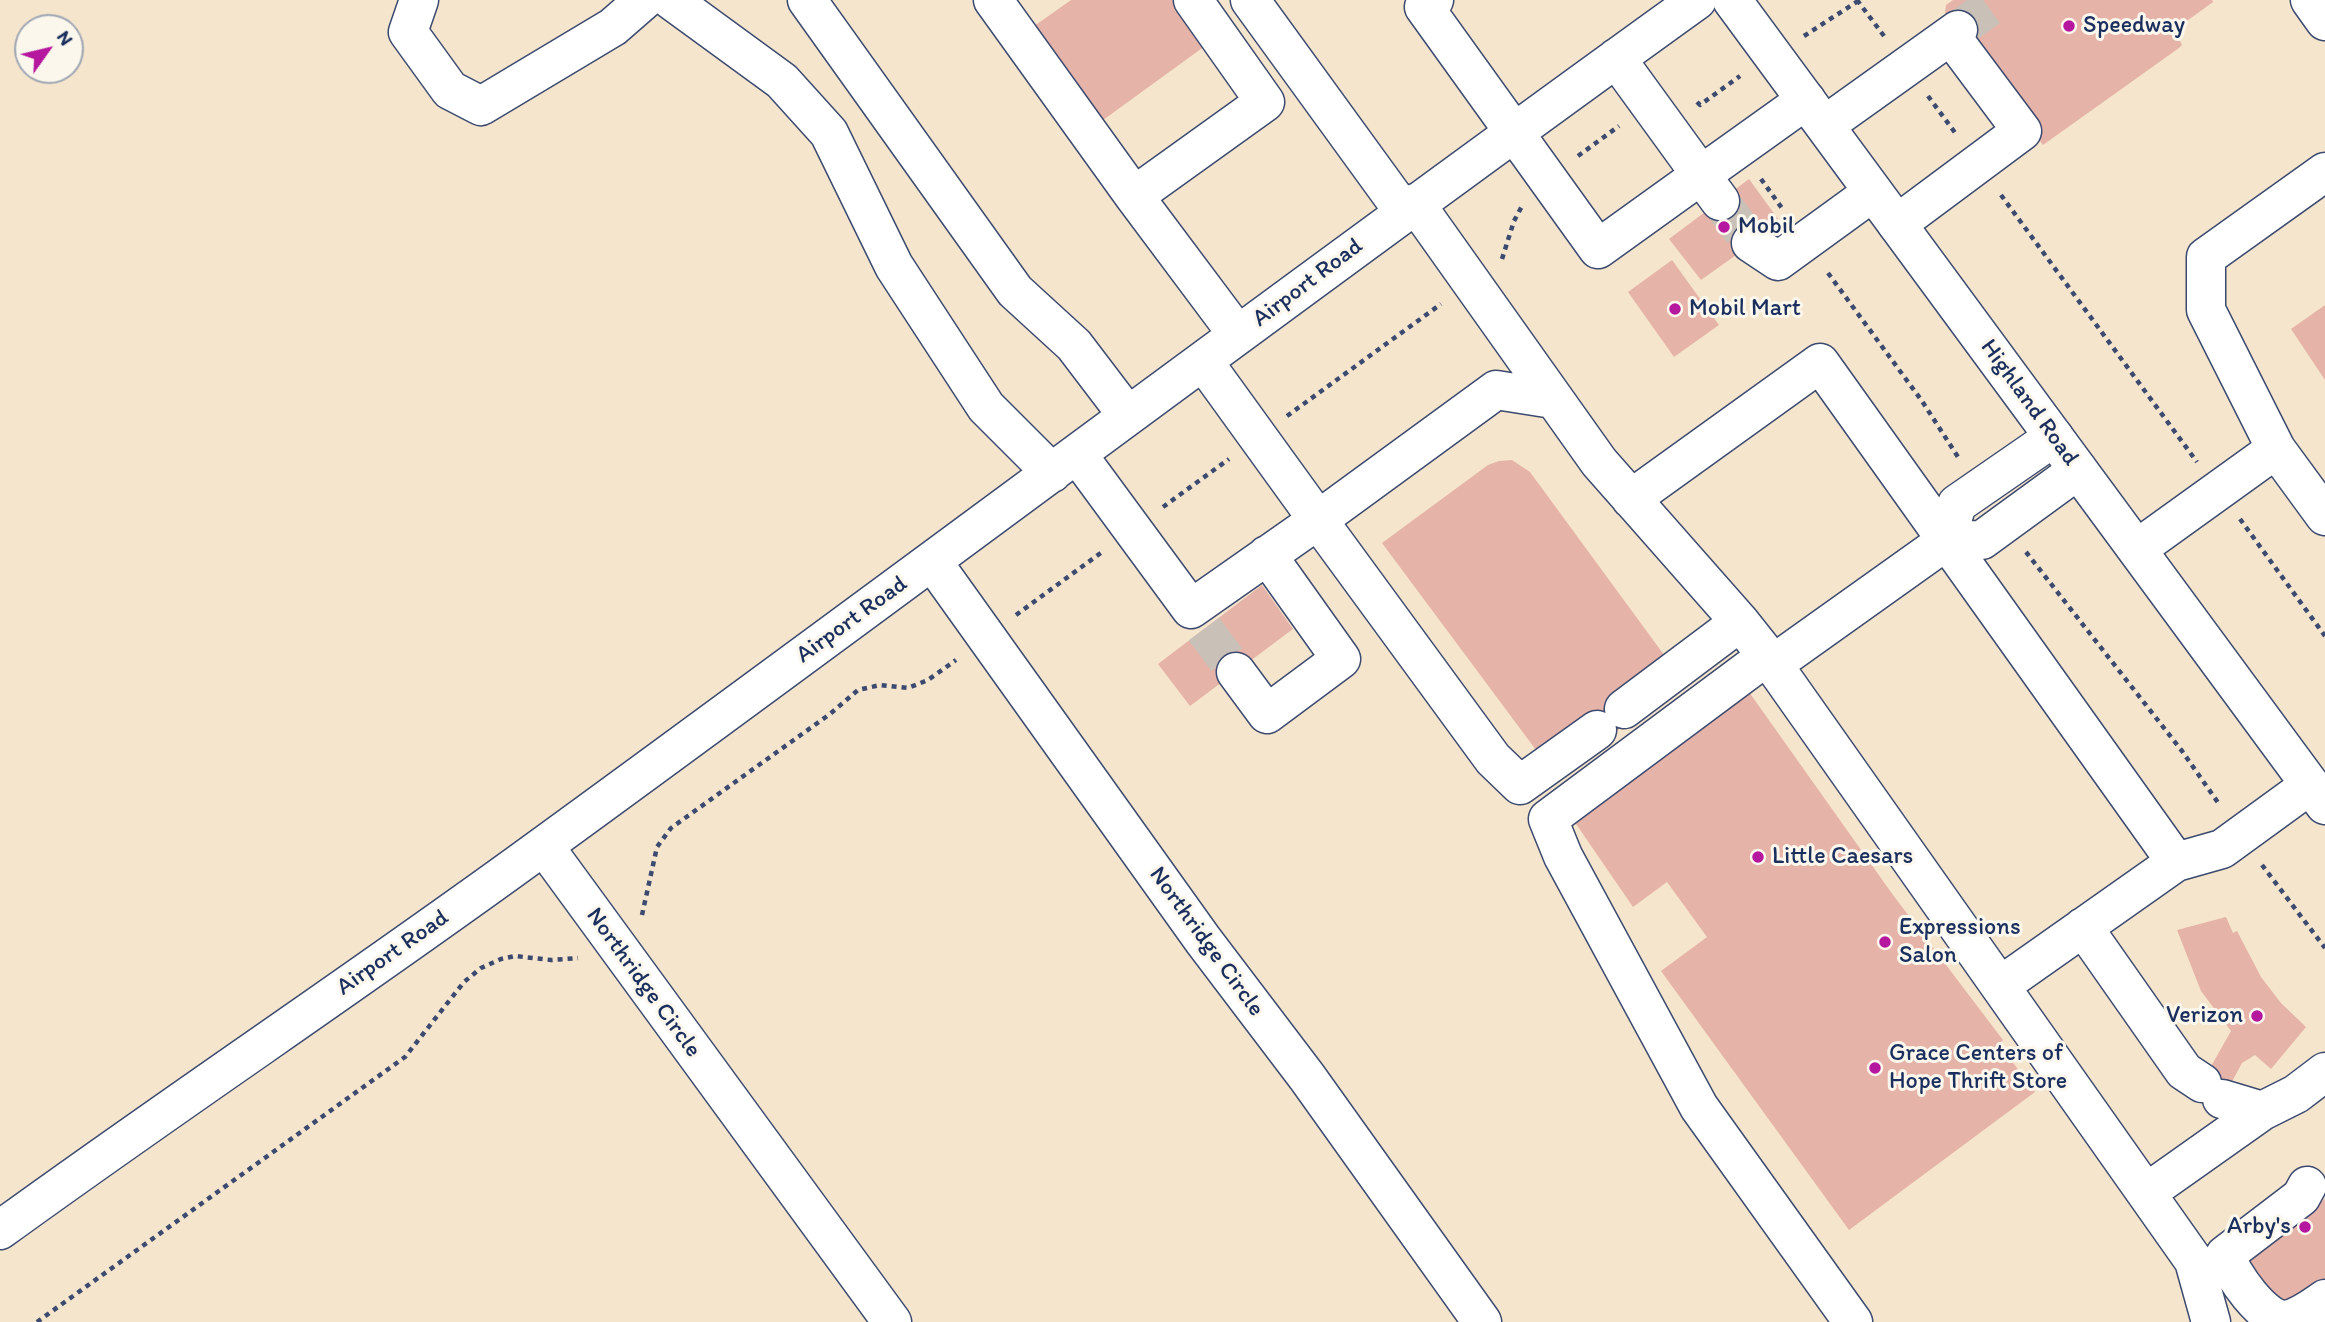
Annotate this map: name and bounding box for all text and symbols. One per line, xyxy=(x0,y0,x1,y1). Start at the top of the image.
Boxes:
place label: Speedway xyxy=(2083,12,2185,40)
north arrow xyxy=(14,14,84,84)
marker: Speedway xyxy=(2061,18,2077,34)
text: N xyxy=(52,26,78,50)
place label: Mobil xyxy=(1738,213,1795,241)
marker: Mobil xyxy=(1716,219,1732,235)
street label: Airport Road xyxy=(1247,232,1369,334)
place label: Mobil Mart xyxy=(1689,295,1801,323)
marker: Mobil Mart xyxy=(1667,301,1683,317)
street label: Highland Road xyxy=(1973,334,2085,472)
street label: Airport Road xyxy=(791,570,913,670)
place label: Little Caesars xyxy=(1772,843,1913,871)
marker: Little Caesars xyxy=(1750,849,1766,865)
street label: Northridge Circle xyxy=(1142,862,1270,1022)
street label: Northridge Circle xyxy=(579,903,707,1063)
street label: Airport Road xyxy=(331,904,455,1002)
place label: Expressions Salon xyxy=(1899,914,2021,970)
marker: Expressions Salon xyxy=(1877,934,1893,950)
place label: Verizon xyxy=(2166,1002,2243,1030)
marker: Verizon xyxy=(2249,1008,2265,1024)
place label: Grace Centers of Hope Thrift Store xyxy=(1889,1040,2067,1096)
marker: Grace Centers of Hope Thrift Store xyxy=(1867,1060,1883,1076)
place label: Arby's xyxy=(2227,1213,2291,1241)
marker: Arby's xyxy=(2297,1219,2313,1235)

